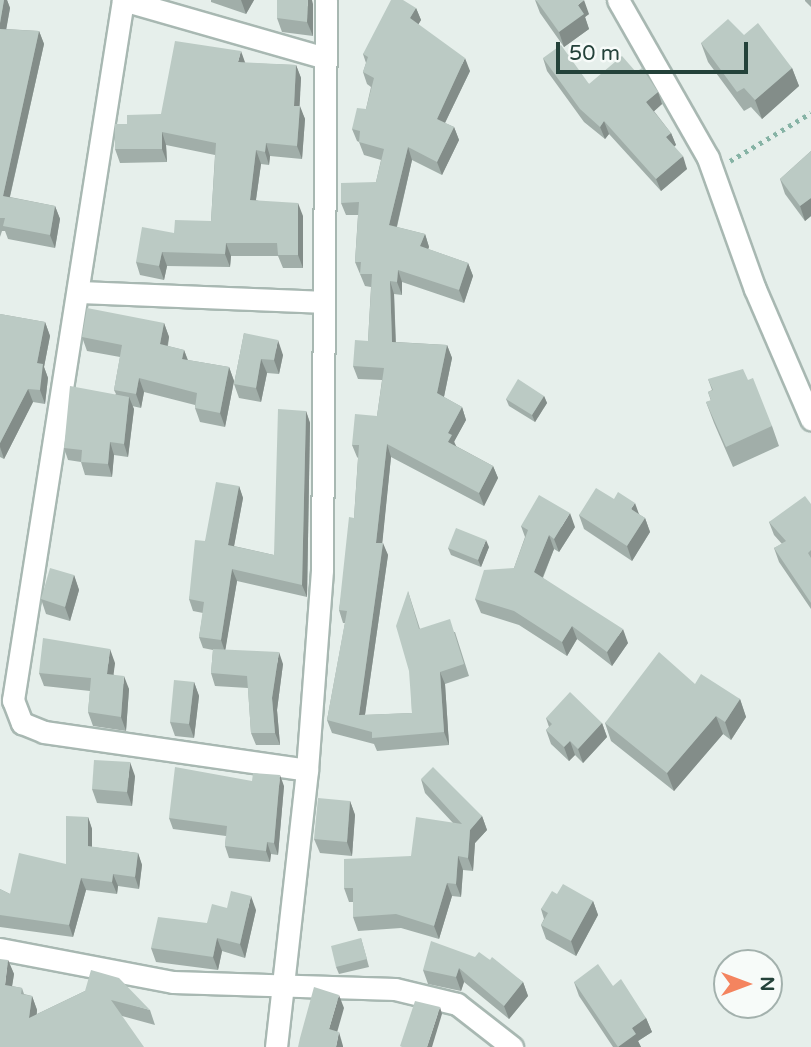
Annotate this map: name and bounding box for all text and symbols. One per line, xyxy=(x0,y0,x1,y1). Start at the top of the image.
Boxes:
scale bar xyxy=(559,28,752,72)
text: 50 m xyxy=(569,41,620,66)
north arrow xyxy=(713,949,783,1019)
text: N xyxy=(756,976,778,992)

